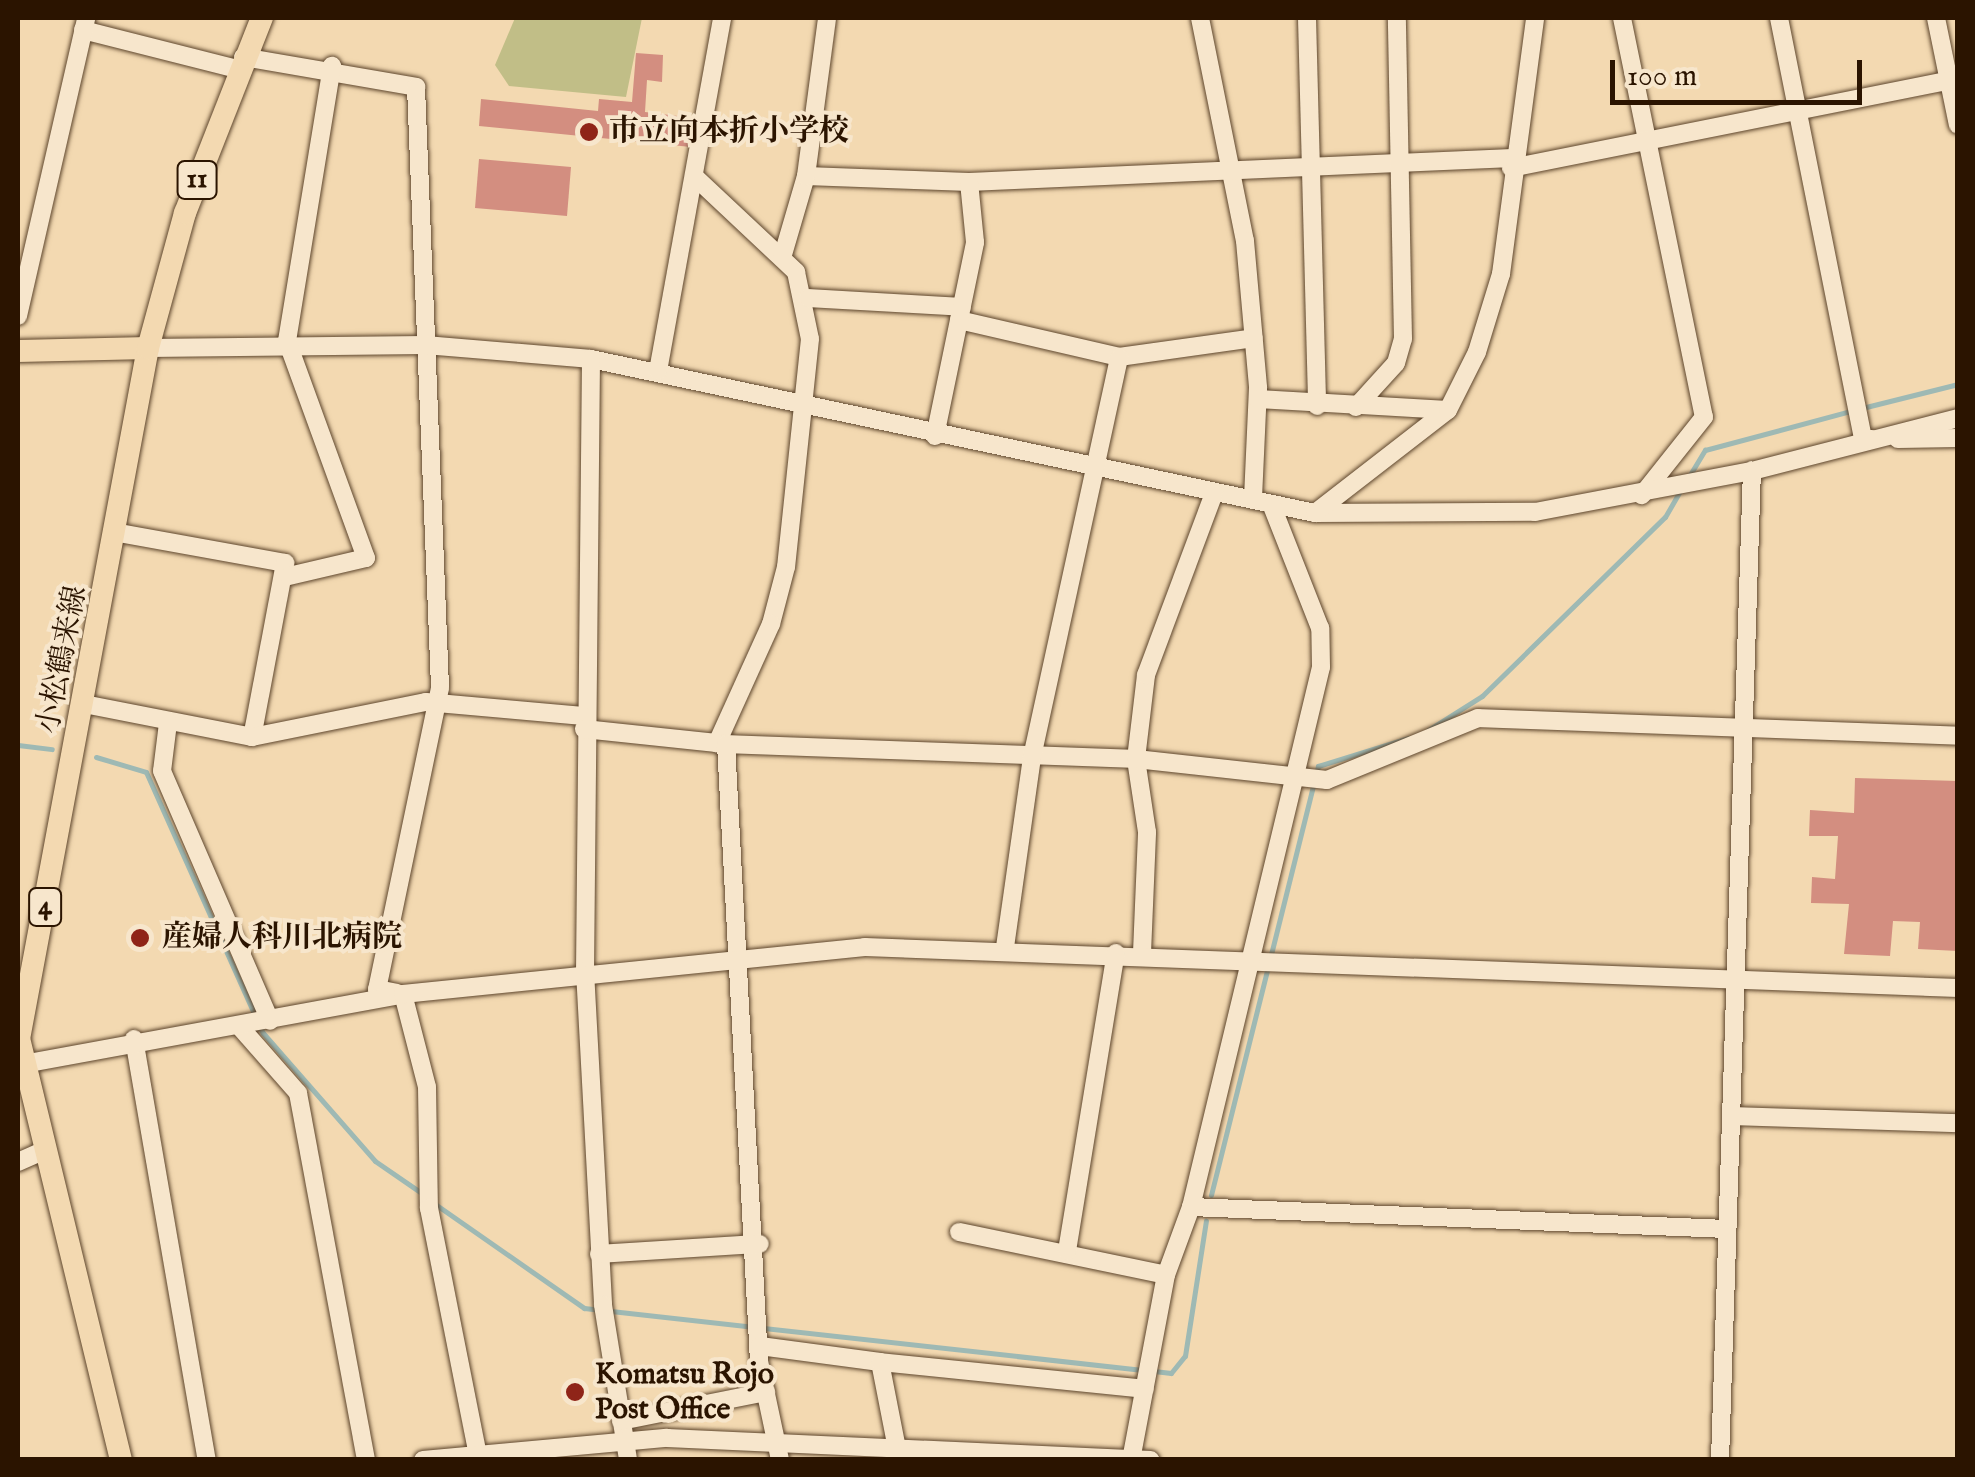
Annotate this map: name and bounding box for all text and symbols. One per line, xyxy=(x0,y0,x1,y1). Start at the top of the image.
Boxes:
scale bar xyxy=(1615,40,1868,102)
text: 100 m xyxy=(1627,58,1697,96)
place label: 市立向本折小学校 xyxy=(609,114,849,150)
marker: 市立向本折小学校 xyxy=(578,121,600,143)
road number: 11 xyxy=(174,157,220,203)
street label: 小松鶴来線 xyxy=(31,583,95,737)
road number: 4 xyxy=(28,884,62,930)
place label: 産婦人科川北病院 xyxy=(162,920,402,956)
marker: 産婦人科川北病院 xyxy=(127,925,153,951)
place label: Komatsu Rojo Post Office xyxy=(595,1357,774,1428)
marker: Komatsu Rojo Post Office xyxy=(564,1381,586,1403)

